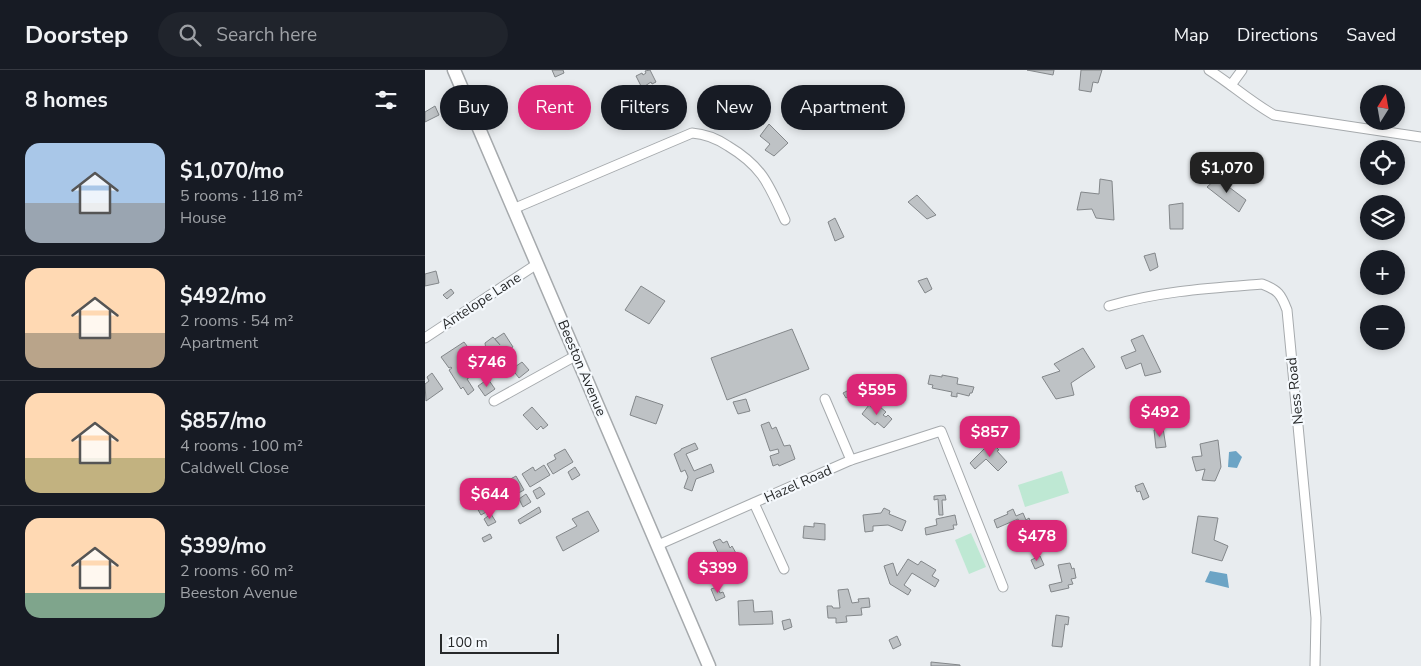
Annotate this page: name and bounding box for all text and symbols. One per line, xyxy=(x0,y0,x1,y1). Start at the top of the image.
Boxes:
search box xyxy=(158,12,508,57)
text: Doorstep xyxy=(25,19,128,51)
icon: search xyxy=(176,21,204,49)
text: Search here xyxy=(216,22,317,48)
text: Map xyxy=(1174,23,1209,47)
text: Directions xyxy=(1237,23,1318,47)
text: Saved xyxy=(1346,23,1396,47)
chip: Buy xyxy=(440,85,508,130)
chip: Rent xyxy=(518,85,591,130)
chip: Filters xyxy=(601,85,687,130)
chip: New xyxy=(697,85,771,130)
chip: Apartment xyxy=(781,85,905,130)
north arrow xyxy=(1360,85,1405,130)
map controls xyxy=(1360,85,1405,350)
text: 8 homes xyxy=(25,86,108,114)
icon: filters xyxy=(372,86,400,114)
button: locate xyxy=(1360,140,1405,185)
pin: $1,070 xyxy=(1186,152,1268,194)
text: $1,070/mo xyxy=(180,157,284,185)
text: $1,070 xyxy=(1201,157,1253,179)
icon: home xyxy=(65,163,125,223)
text: 5 rooms · 118 m² xyxy=(180,185,303,207)
button: layers xyxy=(1360,195,1405,240)
text: House xyxy=(180,207,226,229)
button: + xyxy=(1360,250,1405,295)
street label: Antelope Lane xyxy=(437,268,525,334)
text: $492/mo xyxy=(180,282,266,310)
icon: home xyxy=(65,288,125,348)
button: − xyxy=(1360,305,1405,350)
text: 2 rooms · 54 m² xyxy=(180,310,293,332)
street label: Beeston Avenue xyxy=(553,317,611,419)
text: Apartment xyxy=(180,332,258,354)
pin: $746 xyxy=(457,346,517,388)
text: $746 xyxy=(468,351,506,373)
street label: Ness Road xyxy=(1282,356,1308,426)
pin: $595 xyxy=(847,374,907,416)
text: $595 xyxy=(858,379,896,401)
pin: $492 xyxy=(1130,396,1190,438)
text: $492 xyxy=(1141,401,1179,423)
text: $857/mo xyxy=(180,407,266,435)
icon: home xyxy=(65,413,125,473)
pin: $857 xyxy=(960,416,1020,458)
text: $857 xyxy=(971,421,1009,443)
text: 4 rooms · 100 m² xyxy=(180,435,303,457)
text: Caldwell Close xyxy=(180,457,289,479)
street label: Hazel Road xyxy=(761,461,835,507)
pin: $644 xyxy=(460,478,520,520)
text: $644 xyxy=(471,483,509,505)
pin: $478 xyxy=(1007,520,1067,562)
text: $478 xyxy=(1018,525,1056,547)
text: $399/mo xyxy=(180,532,266,560)
icon: home xyxy=(65,538,125,598)
pin: $399 xyxy=(688,552,748,594)
text: $399 xyxy=(699,557,737,579)
text: 2 rooms · 60 m² xyxy=(180,560,293,582)
text: Beeston Avenue xyxy=(180,582,298,604)
scale bar xyxy=(440,631,559,654)
text: 100 m xyxy=(447,633,488,652)

